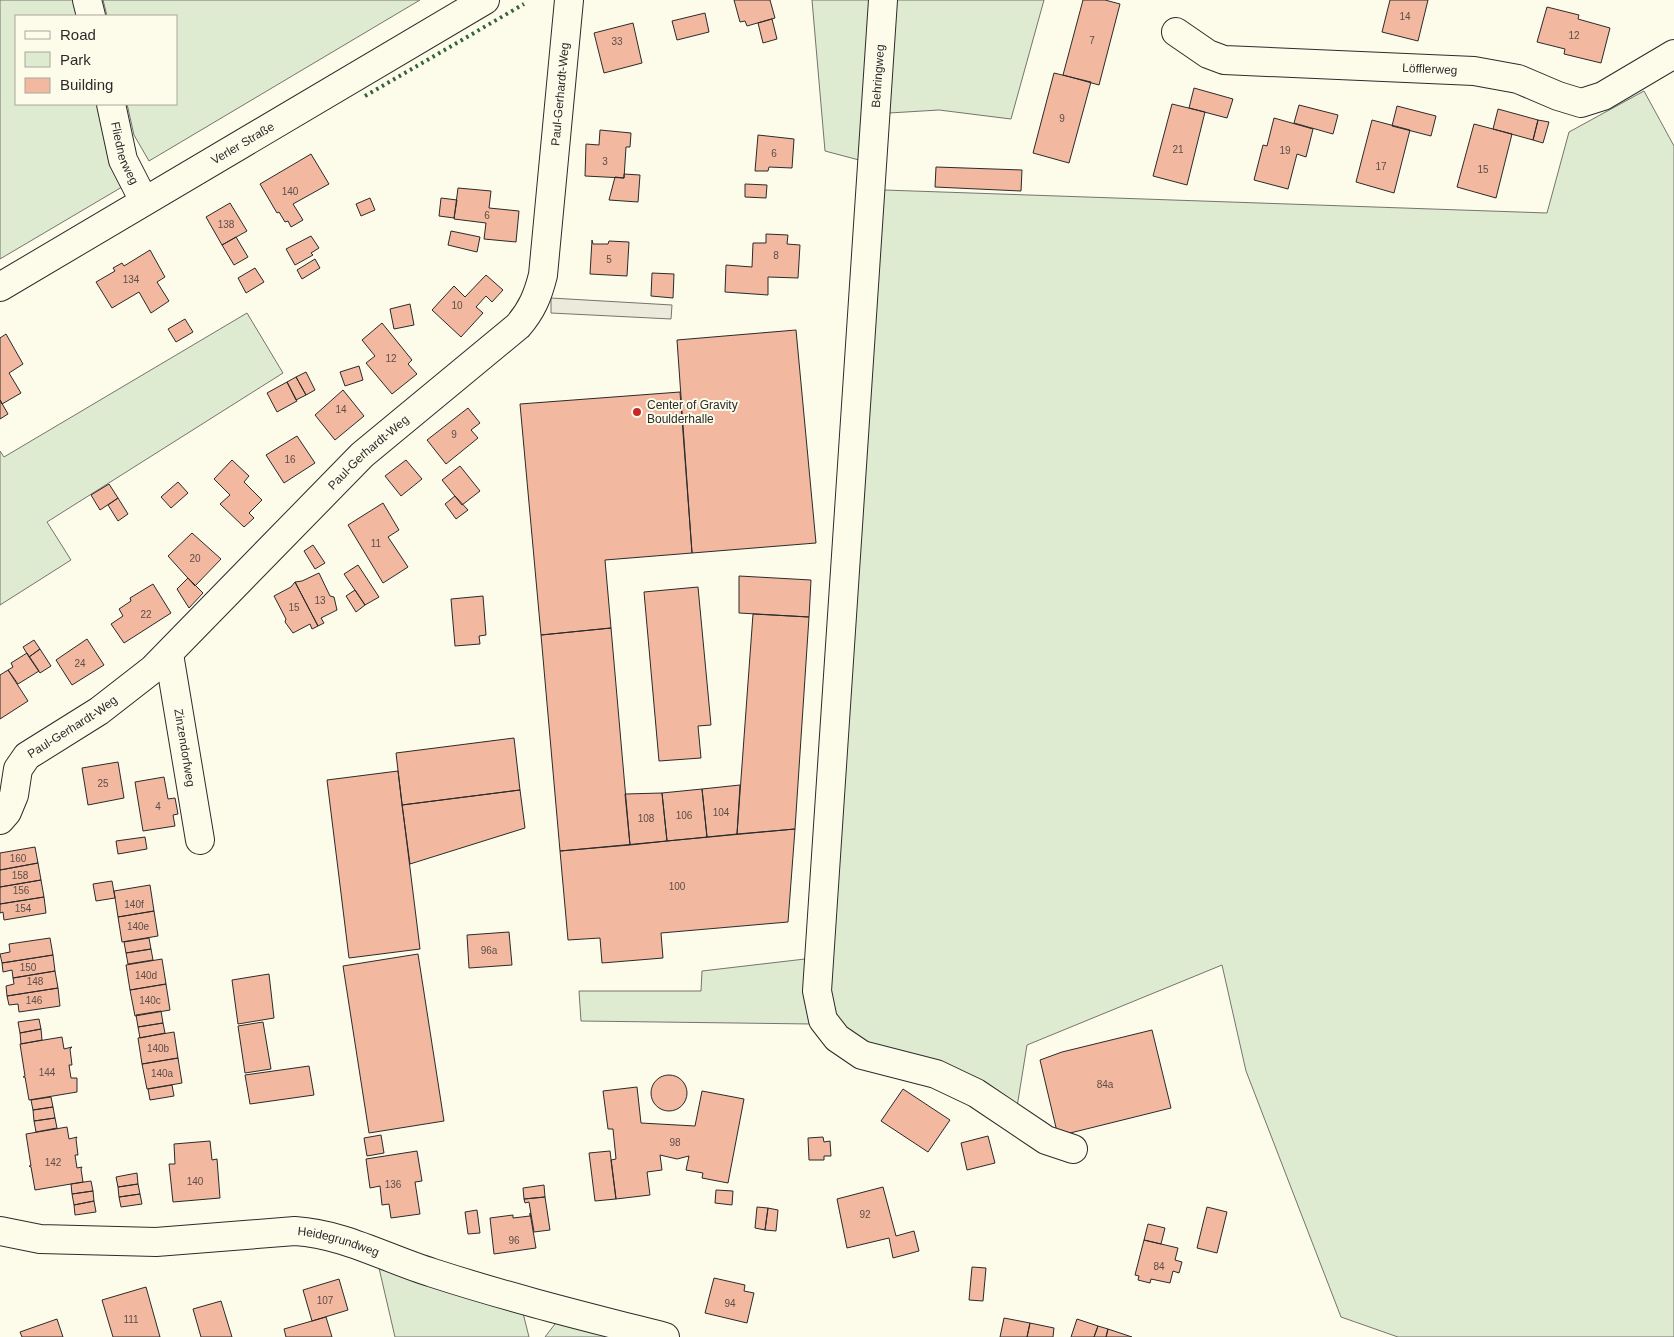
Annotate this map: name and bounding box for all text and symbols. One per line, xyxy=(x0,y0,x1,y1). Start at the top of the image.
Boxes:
house number: 14 xyxy=(1399,11,1411,22)
legend xyxy=(15,15,178,105)
text: Road xyxy=(60,26,96,43)
house number: 12 xyxy=(1568,30,1580,41)
house number: 7 xyxy=(1089,35,1095,46)
house number: 33 xyxy=(611,36,623,47)
street label: Paul-Gerhardt-Weg xyxy=(548,42,572,147)
street label: Behringweg xyxy=(869,44,887,108)
text: Park xyxy=(60,51,91,68)
street label: Löfflerweg xyxy=(1402,61,1458,77)
text: Building xyxy=(60,76,113,93)
house number: 9 xyxy=(1059,113,1065,124)
street label: Verler Straße xyxy=(209,119,277,167)
street label: Fliednerweg xyxy=(108,120,141,187)
house number: 21 xyxy=(1172,144,1184,155)
house number: 19 xyxy=(1279,145,1291,156)
house number: 6 xyxy=(771,148,777,159)
house number: 3 xyxy=(602,156,608,167)
house number: 17 xyxy=(1375,161,1387,172)
house number: 15 xyxy=(1477,164,1489,175)
house number: 140 xyxy=(282,186,299,197)
house number: 6 xyxy=(484,210,490,221)
house number: 138 xyxy=(218,219,235,230)
house number: 8 xyxy=(773,250,779,261)
house number: 5 xyxy=(606,254,612,265)
house number: 134 xyxy=(123,274,140,285)
house number: 10 xyxy=(451,300,463,311)
house number: 12 xyxy=(385,353,397,364)
place label: Center of Gravity Boulderhalle xyxy=(647,398,738,426)
house number: 14 xyxy=(335,404,347,415)
marker: Center of Gravity Boulderhalle xyxy=(631,406,643,418)
street label: Paul-Gerhardt-Weg xyxy=(325,412,411,492)
house number: 9 xyxy=(451,429,457,440)
house number: 16 xyxy=(284,454,296,465)
house number: 11 xyxy=(371,538,382,549)
house number: 20 xyxy=(189,553,201,564)
house number: 13 xyxy=(314,595,326,606)
house number: 15 xyxy=(288,602,300,613)
house number: 22 xyxy=(140,609,152,620)
house number: 24 xyxy=(74,658,86,669)
street label: Paul-Gerhardt-Weg xyxy=(25,693,120,761)
street label: Zinzendorfweg xyxy=(171,708,198,788)
house number: 25 xyxy=(97,778,109,789)
house number: 4 xyxy=(155,801,161,812)
house number: 104 xyxy=(713,807,730,818)
house number: 106 xyxy=(676,810,693,821)
house number: 108 xyxy=(638,813,655,824)
house number: 160 xyxy=(10,853,27,864)
house number: 158 xyxy=(12,870,29,881)
house number: 100 xyxy=(669,881,686,892)
house number: 156 xyxy=(13,885,30,896)
house number: 140f xyxy=(124,899,144,910)
house number: 154 xyxy=(15,903,32,914)
house number: 140e xyxy=(127,921,150,932)
house number: 96a xyxy=(481,945,498,956)
house number: 150 xyxy=(20,962,37,973)
house number: 140d xyxy=(135,970,157,981)
house number: 148 xyxy=(27,976,44,987)
house number: 146 xyxy=(26,995,43,1006)
house number: 140c xyxy=(139,995,161,1006)
house number: 140b xyxy=(147,1043,170,1054)
house number: 144 xyxy=(39,1067,56,1078)
house number: 140a xyxy=(151,1068,174,1079)
house number: 84a xyxy=(1097,1079,1114,1090)
house number: 98 xyxy=(669,1137,681,1148)
house number: 142 xyxy=(45,1157,62,1168)
house number: 140 xyxy=(187,1176,204,1187)
house number: 136 xyxy=(385,1179,402,1190)
house number: 92 xyxy=(859,1209,871,1220)
street label: Heidegrundweg xyxy=(297,1224,381,1260)
house number: 96 xyxy=(508,1235,520,1246)
house number: 84 xyxy=(1153,1261,1165,1272)
house number: 107 xyxy=(317,1295,334,1306)
house number: 94 xyxy=(724,1298,736,1309)
house number: 111 xyxy=(123,1314,139,1325)

